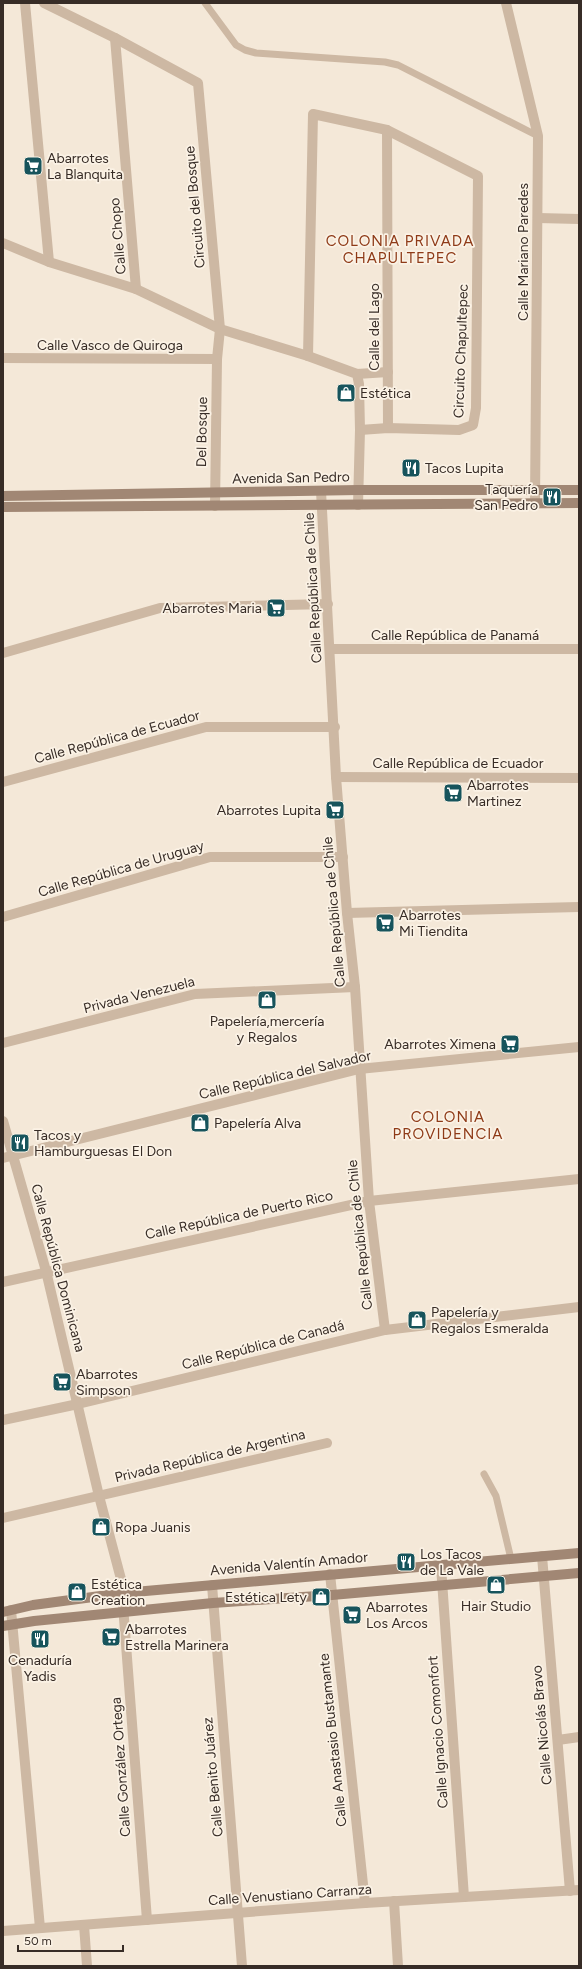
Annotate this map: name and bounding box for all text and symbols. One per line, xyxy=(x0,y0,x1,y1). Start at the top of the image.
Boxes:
street label: Circuito del Bosque xyxy=(181,145,209,269)
place label: Abarrotes La Blanquita xyxy=(47,150,123,183)
supermarket icon: Abarrotes La Blanquita xyxy=(22,155,44,177)
street label: Calle Mariano Paredes xyxy=(515,183,532,321)
street label: Calle Chopo xyxy=(106,197,130,275)
district label: COLONIA PRIVADA CHAPULTEPEC xyxy=(326,232,474,267)
street label: Calle del Lago xyxy=(366,283,383,371)
street label: Circuito Chapultepec xyxy=(450,283,472,418)
street label: Calle Vasco de Quiroga xyxy=(37,337,183,354)
shop icon: Estética xyxy=(335,382,357,404)
place label: Estética xyxy=(360,385,411,402)
street label: Del Bosque xyxy=(193,396,211,467)
restaurant icon: Tacos Lupita xyxy=(400,457,422,479)
place label: Tacos Lupita xyxy=(425,460,504,477)
street label: Avenida San Pedro xyxy=(232,468,350,488)
place label: Taquería San Pedro xyxy=(474,481,538,514)
restaurant icon: Taquería San Pedro xyxy=(541,486,563,508)
street label: Calle República de Chile xyxy=(301,512,325,664)
supermarket icon: Abarrotes Maria xyxy=(265,597,287,619)
place label: Abarrotes Maria xyxy=(163,600,262,617)
street label: Calle República de Panamá xyxy=(371,627,539,644)
street label: Calle República de Ecuador xyxy=(32,707,202,767)
street label: Calle República de Ecuador xyxy=(373,755,544,772)
place label: Abarrotes Martinez xyxy=(467,777,529,810)
supermarket icon: Abarrotes Martinez xyxy=(442,782,464,804)
supermarket icon: Abarrotes Lupita xyxy=(324,799,346,821)
place label: Abarrotes Lupita xyxy=(217,802,321,819)
street label: Calle República de Chile xyxy=(319,836,349,988)
street label: Calle República de Uruguay xyxy=(36,837,207,901)
place label: Abarrotes Mi Tiendita xyxy=(399,907,468,940)
supermarket icon: Abarrotes Mi Tiendita xyxy=(374,912,396,934)
street label: Privada Venezuela xyxy=(82,973,196,1017)
shop icon: Papelería,mercería y Regalos xyxy=(256,989,278,1011)
place label: Papelería,mercería y Regalos xyxy=(210,1013,324,1046)
supermarket icon: Abarrotes Ximena xyxy=(499,1033,521,1055)
place label: Abarrotes Ximena xyxy=(384,1036,496,1053)
street label: Calle República del Salvador xyxy=(197,1047,373,1103)
district label: COLONIA PROVIDENCIA xyxy=(393,1108,503,1143)
shop icon: Papelería Alva xyxy=(189,1112,211,1134)
place label: Papelería Alva xyxy=(214,1115,301,1132)
place label: Tacos y Hamburguesas El Don xyxy=(34,1127,172,1160)
restaurant icon: Tacos y Hamburguesas El Don xyxy=(9,1132,31,1154)
street label: Calle República de Chile xyxy=(344,1159,376,1311)
street label: Calle República Dominicana xyxy=(27,1182,89,1354)
street label: Calle República de Puerto Rico xyxy=(143,1187,335,1243)
place label: Papelería y Regalos Esmeralda xyxy=(431,1304,549,1337)
shop icon: Papelería y Regalos Esmeralda xyxy=(406,1309,428,1331)
street label: Calle República de Canadá xyxy=(180,1317,346,1373)
place label: Abarrotes Simpson xyxy=(76,1366,138,1399)
supermarket icon: Abarrotes Simpson xyxy=(51,1371,73,1393)
street label: Privada República de Argentina xyxy=(113,1426,307,1486)
shop icon: Ropa Juanis xyxy=(90,1516,112,1538)
place label: Ropa Juanis xyxy=(115,1519,191,1536)
place label: Los Tacos de La Vale xyxy=(420,1546,485,1579)
street label: Avenida Valentín Amador xyxy=(209,1549,369,1579)
restaurant icon: Los Tacos de La Vale xyxy=(395,1551,417,1573)
shop icon: Hair Studio xyxy=(485,1574,507,1596)
place label: Estética Creation xyxy=(91,1576,145,1609)
shop icon: Estética Creation xyxy=(66,1581,88,1603)
shop icon: Estética Lety xyxy=(310,1586,332,1608)
place label: Estética Lety xyxy=(225,1589,308,1606)
place label: Hair Studio xyxy=(461,1598,531,1615)
place label: Abarrotes Los Arcos xyxy=(366,1599,428,1632)
supermarket icon: Abarrotes Los Arcos xyxy=(341,1604,363,1626)
place label: Abarrotes Estrella Marinera xyxy=(125,1621,229,1654)
supermarket icon: Abarrotes Estrella Marinera xyxy=(100,1626,122,1648)
restaurant icon: Cenaduría Yadis xyxy=(29,1628,51,1650)
place label: Cenaduría Yadis xyxy=(8,1652,72,1685)
street label: Calle Anastasio Bustamante xyxy=(315,1652,351,1828)
street label: Calle Ignacio Comonfort xyxy=(424,1655,452,1809)
street label: Calle Nicolás Bravo xyxy=(528,1664,556,1786)
street label: Calle González Ortega xyxy=(108,1697,134,1837)
street label: Calle Benito Juárez xyxy=(199,1716,227,1838)
street label: Calle Venustiano Carranza xyxy=(208,1881,372,1909)
scale bar xyxy=(18,1927,123,1953)
text: 50 m xyxy=(24,1934,52,1948)

